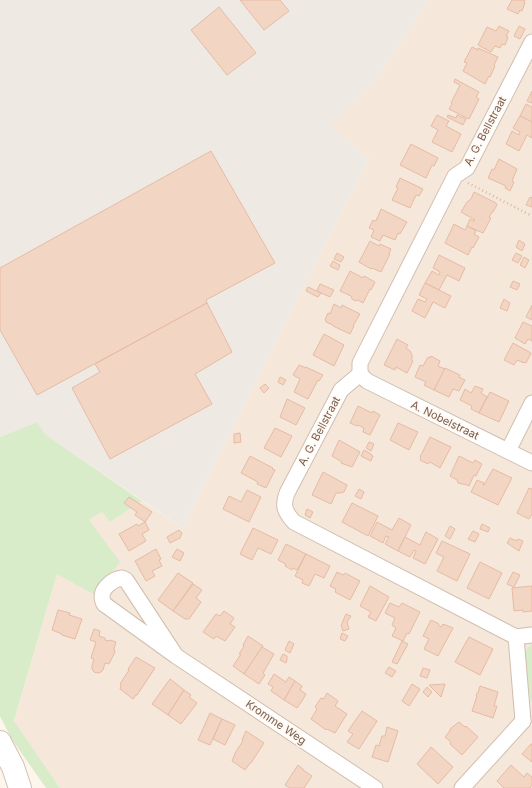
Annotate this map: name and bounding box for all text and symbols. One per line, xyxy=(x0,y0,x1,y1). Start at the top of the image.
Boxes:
street label: A. G. Bellstraat xyxy=(461,93,509,168)
street label: A. G. Bellstraat xyxy=(295,393,343,468)
street label: A. Nobelstraat xyxy=(409,397,482,443)
street label: Kromme Weg xyxy=(243,697,309,747)

